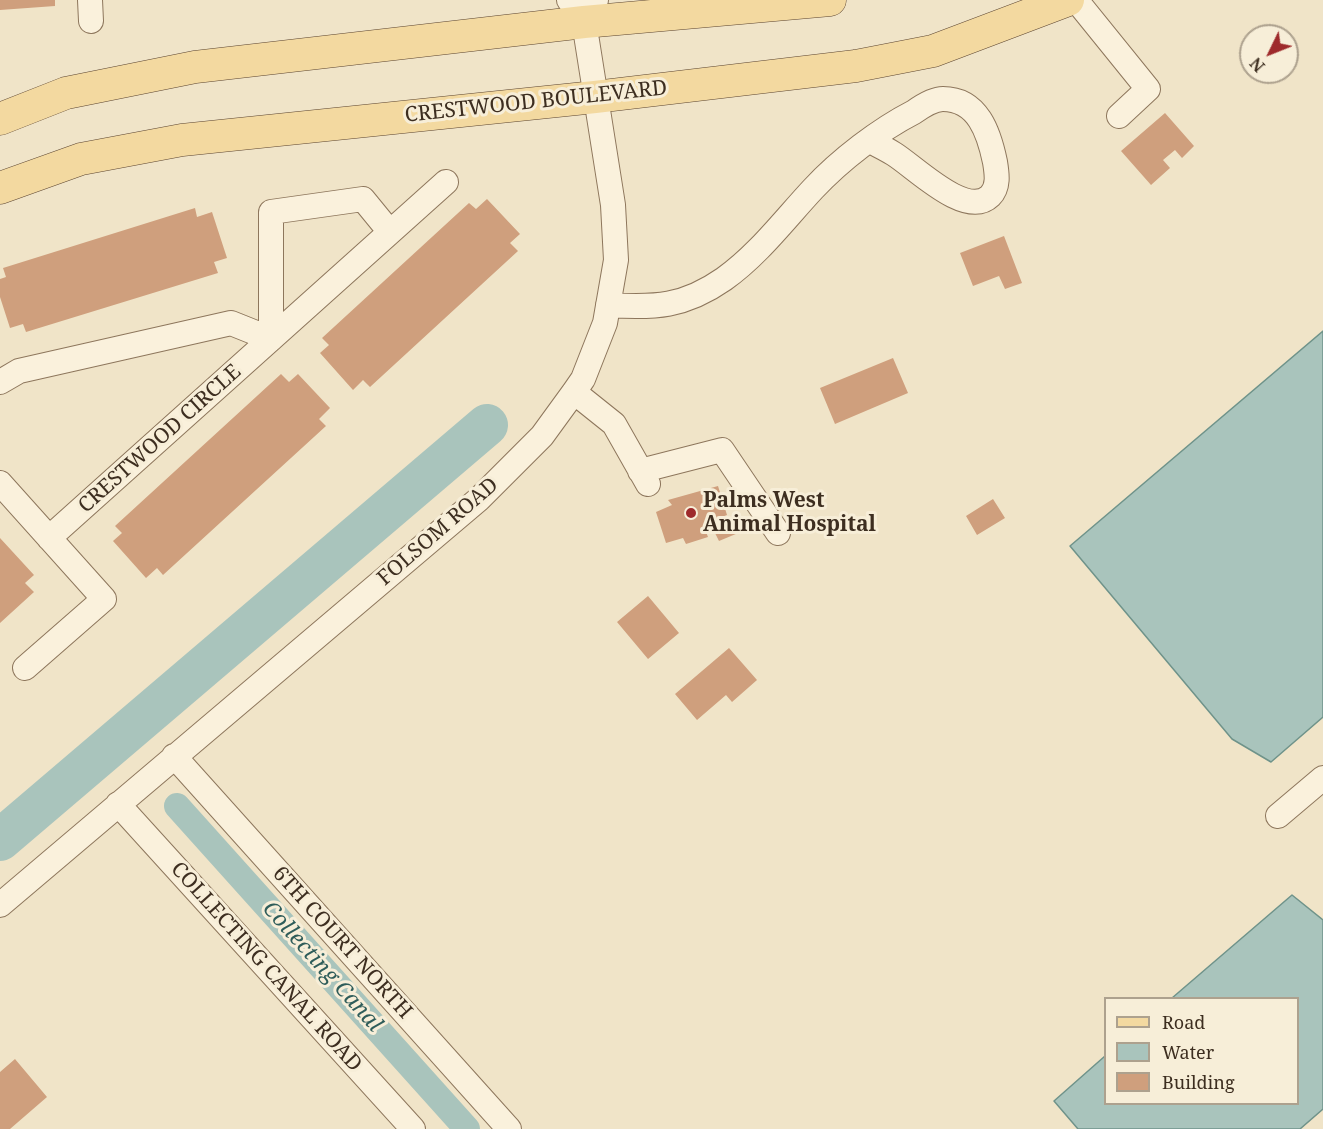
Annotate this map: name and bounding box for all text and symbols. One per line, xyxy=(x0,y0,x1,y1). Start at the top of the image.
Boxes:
north arrow xyxy=(1239,24,1299,84)
text: N xyxy=(1245,53,1270,77)
street label: CRESTWOOD BOULEVARD xyxy=(404,76,668,128)
street label: CRESTWOOD CIRCLE xyxy=(73,359,247,519)
street label: FOLSOM ROAD xyxy=(372,473,504,591)
place label: Palms West Animal Hospital xyxy=(703,488,876,538)
marker: Palms West Animal Hospital xyxy=(684,506,698,520)
street label: COLLECTING CANAL ROAD xyxy=(165,857,367,1077)
street label: 6TH COURT NORTH xyxy=(267,862,417,1024)
water label: Collecting Canal xyxy=(257,896,387,1038)
legend xyxy=(1104,997,1299,1105)
text: Road xyxy=(1162,1010,1205,1034)
text: Water xyxy=(1162,1040,1214,1064)
text: Building xyxy=(1162,1070,1235,1094)

